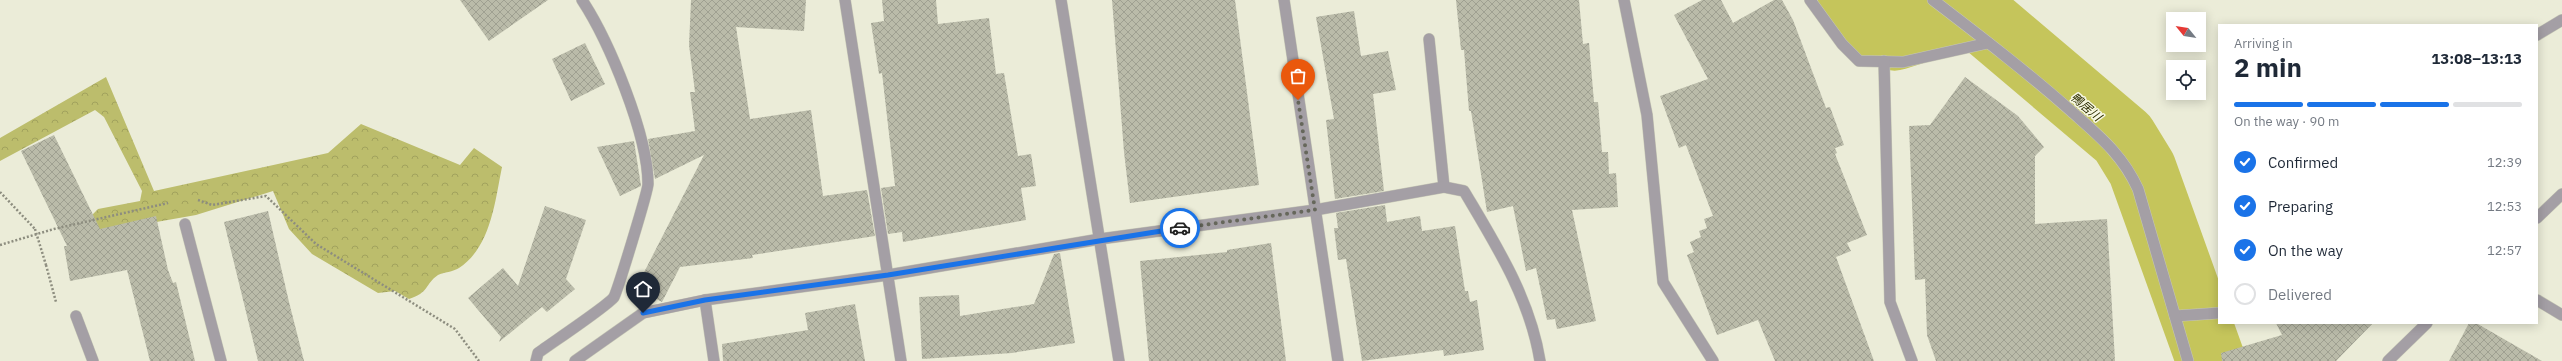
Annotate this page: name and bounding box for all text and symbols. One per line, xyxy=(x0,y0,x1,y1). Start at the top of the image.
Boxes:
north arrow xyxy=(2166,12,2206,52)
map controls xyxy=(2166,12,2206,100)
text: Arriving in xyxy=(2234,35,2293,52)
text: 13:08–13:13 xyxy=(2431,49,2522,68)
text: 2 min xyxy=(2234,50,2302,84)
pin xyxy=(1281,59,1315,100)
button: locate xyxy=(2166,60,2206,100)
icon: bag xyxy=(1287,65,1309,87)
water label: 鴨居川 xyxy=(2068,89,2106,125)
text: On the way · 90 m xyxy=(2234,113,2339,130)
icon: check xyxy=(2234,151,2256,173)
text: Confirmed xyxy=(2268,153,2338,172)
text: 12:39 xyxy=(2487,154,2522,171)
icon: check xyxy=(2234,195,2256,217)
text: Preparing xyxy=(2268,197,2333,216)
text: 12:53 xyxy=(2487,198,2522,215)
courier xyxy=(1160,208,1200,248)
icon: car xyxy=(1169,217,1191,239)
icon: check xyxy=(2234,239,2256,261)
text: On the way xyxy=(2268,241,2343,260)
text: 12:57 xyxy=(2487,242,2522,259)
pin xyxy=(626,272,660,313)
icon: home xyxy=(632,278,654,300)
text: Delivered xyxy=(2268,285,2332,304)

